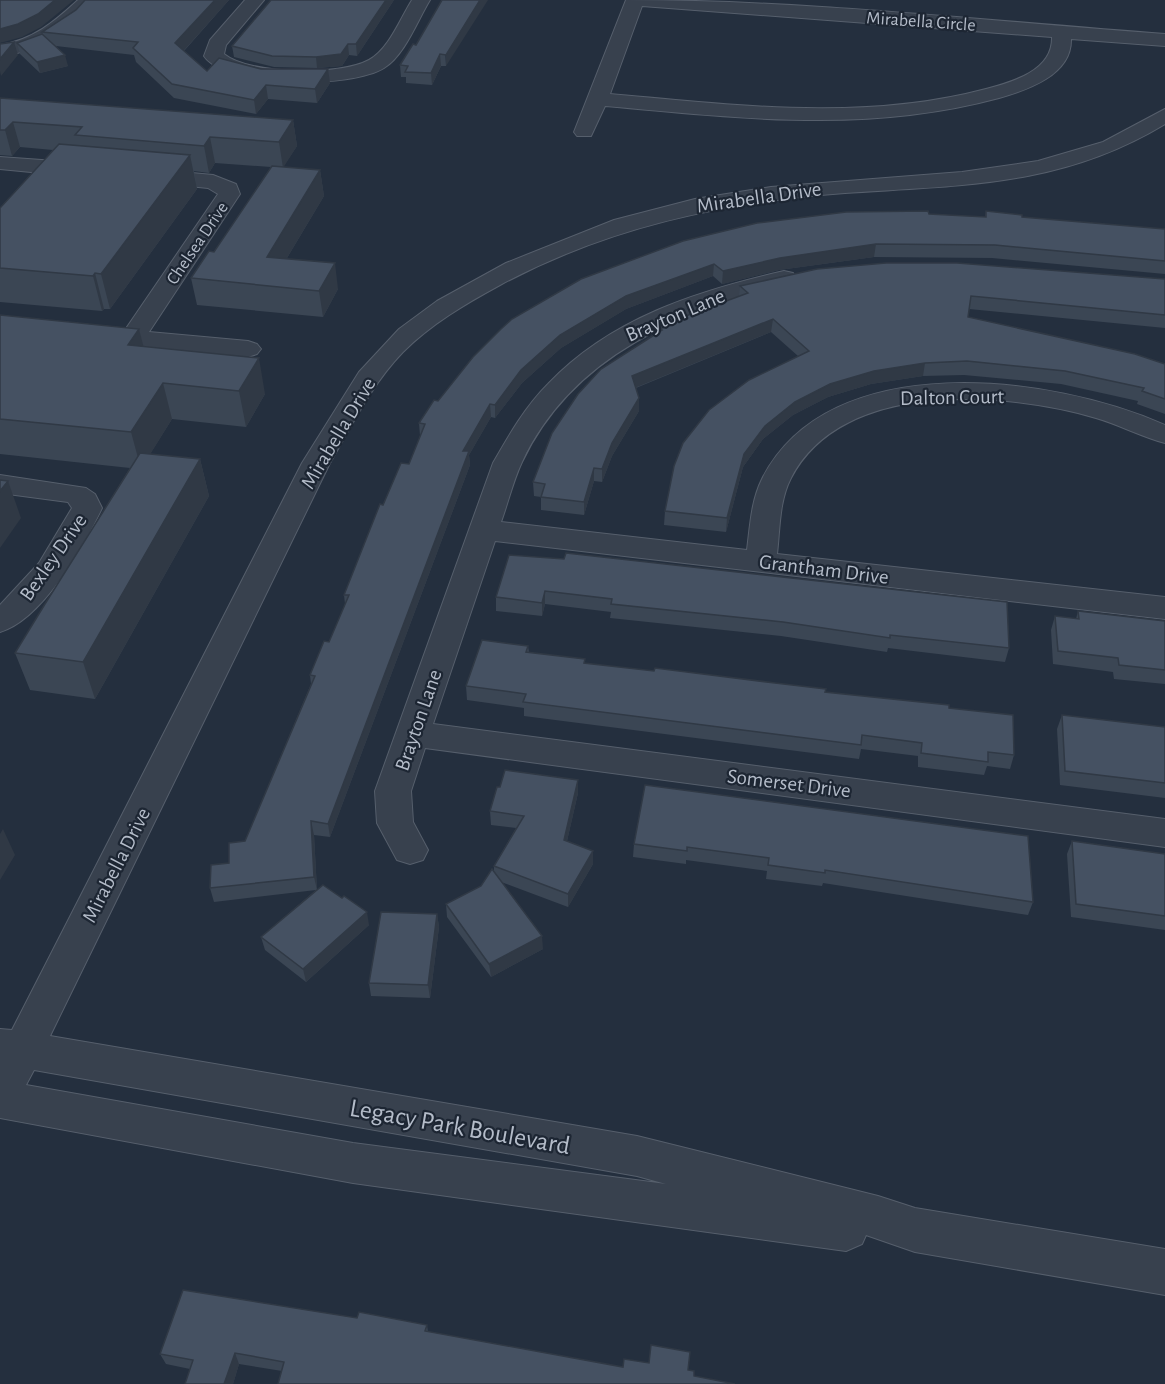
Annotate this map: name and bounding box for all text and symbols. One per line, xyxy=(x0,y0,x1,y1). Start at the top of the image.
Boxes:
street label: Mirabella Circle xyxy=(866,9,976,35)
street label: Mirabella Drive xyxy=(695,178,823,217)
street label: Chelsea Drive xyxy=(164,199,232,288)
street label: Brayton Lane xyxy=(622,285,728,346)
street label: Mirabella Drive xyxy=(297,374,380,493)
street label: Dalton Court xyxy=(900,386,1005,409)
street label: Bexley Drive xyxy=(16,510,91,605)
street label: Grantham Drive xyxy=(758,551,890,588)
street label: Brayton Lane xyxy=(391,667,446,774)
street label: Somerset Drive xyxy=(726,766,852,801)
street label: Mirabella Drive xyxy=(79,804,154,926)
street label: Legacy Park Boulevard xyxy=(348,1095,572,1159)

